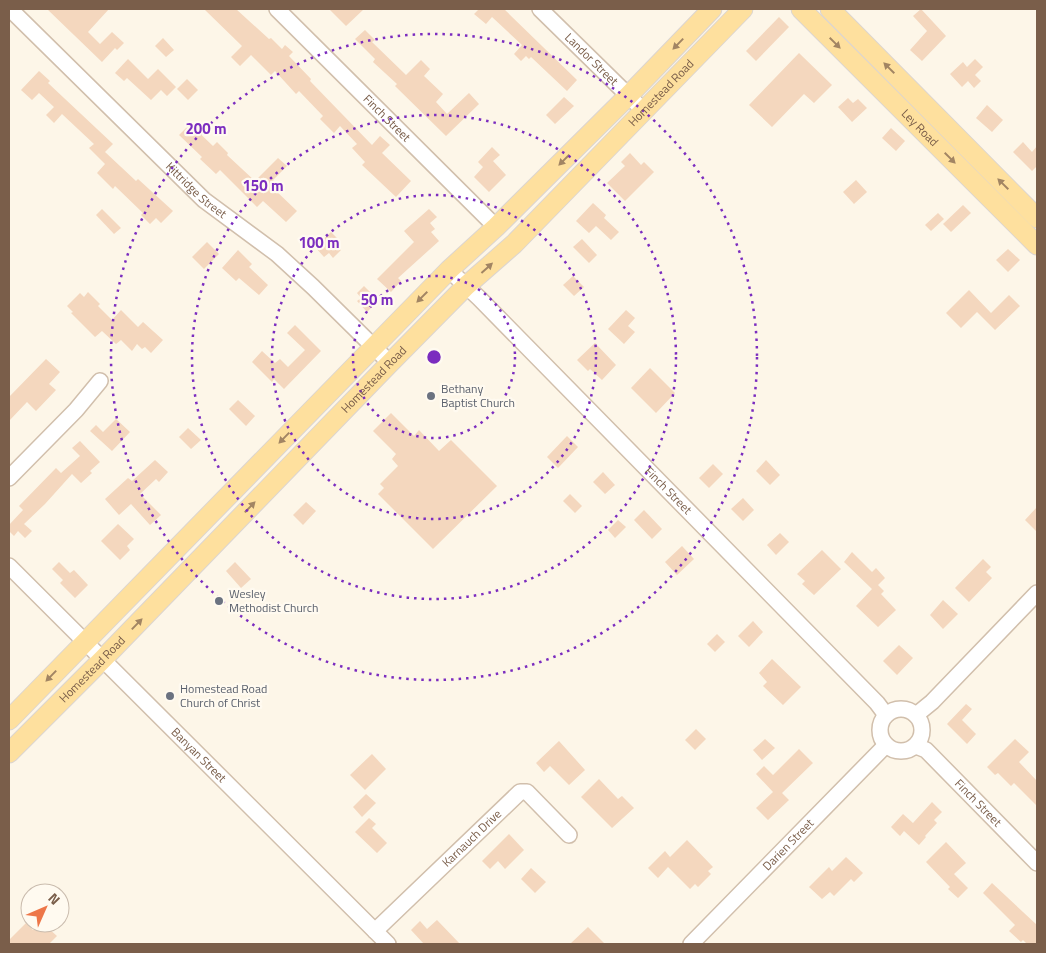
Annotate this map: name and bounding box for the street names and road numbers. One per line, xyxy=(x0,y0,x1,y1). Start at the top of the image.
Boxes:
street label: Landor Street xyxy=(561,28,623,90)
street label: Homestead Road xyxy=(623,55,698,131)
street label: Finch Street xyxy=(359,90,416,147)
street label: Ley Road xyxy=(897,104,943,150)
street label: Kittridge Street xyxy=(162,157,232,223)
street label: Homestead Road xyxy=(336,341,411,417)
street label: Finch Street xyxy=(641,462,697,519)
street label: Homestead Road xyxy=(54,631,129,707)
street label: Banyan Street xyxy=(167,723,232,787)
street label: Finch Street xyxy=(950,774,1007,831)
street label: Karnauch Drive xyxy=(437,805,506,871)
street label: Darien Street xyxy=(758,813,819,875)

